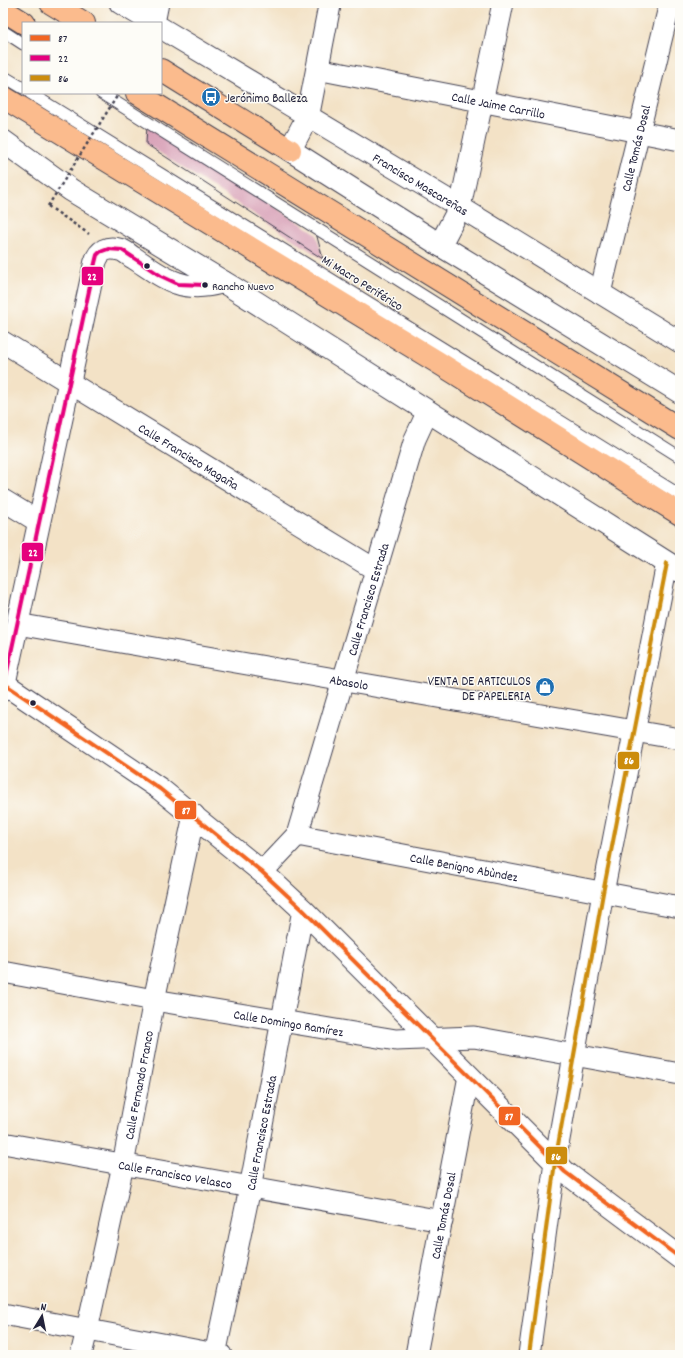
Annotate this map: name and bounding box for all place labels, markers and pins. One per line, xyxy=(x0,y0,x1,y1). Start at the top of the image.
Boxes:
bus stop icon: Jerónimo Balleza xyxy=(200,86,222,108)
place label: Jerónimo Balleza xyxy=(225,90,308,109)
unlabelled marker xyxy=(142,261,152,271)
place label: Rancho Nuevo xyxy=(212,279,274,296)
marker: Rancho Nuevo xyxy=(200,280,210,290)
place label: VENTA DE ARTICULOS DE PAPELERIA xyxy=(428,673,531,707)
shop icon: VENTA DE ARTICULOS DE PAPELERIA xyxy=(534,676,556,698)
unlabelled marker xyxy=(28,698,38,708)

